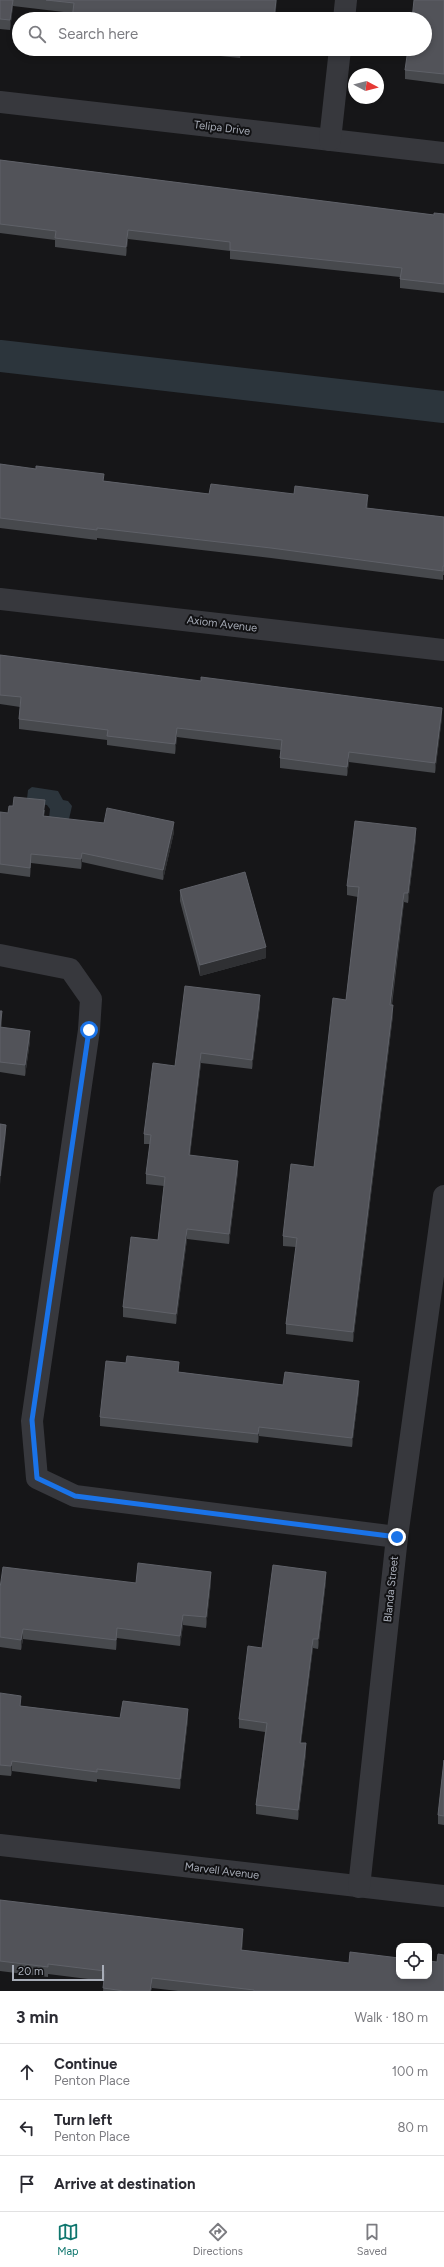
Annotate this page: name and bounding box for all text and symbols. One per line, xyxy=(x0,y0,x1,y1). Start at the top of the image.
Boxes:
search box xyxy=(12,12,432,56)
icon: search xyxy=(26,23,48,45)
text: Search here xyxy=(58,25,138,43)
north arrow xyxy=(348,68,384,104)
street label: Telipa Drive xyxy=(193,118,251,138)
street label: Axiom Avenue xyxy=(186,613,258,635)
route start xyxy=(80,1021,98,1039)
route end xyxy=(388,1528,406,1546)
street label: Blanda Street xyxy=(381,1555,401,1623)
street label: Marvell Avenue xyxy=(184,1860,260,1882)
map controls xyxy=(396,1943,432,1979)
button: locate xyxy=(396,1943,432,1979)
scale bar xyxy=(12,1963,104,1982)
text: 20 m xyxy=(18,1965,43,1978)
text: 3 min xyxy=(16,2007,58,2027)
text: Walk · 180 m xyxy=(355,2010,428,2025)
text: Continue xyxy=(54,2055,117,2073)
icon: ahead xyxy=(16,2061,38,2083)
text: 100 m xyxy=(392,2064,428,2079)
text: Penton Place xyxy=(54,2073,130,2088)
text: Turn left xyxy=(54,2111,112,2129)
icon: left xyxy=(16,2117,38,2139)
text: 80 m xyxy=(397,2120,428,2135)
text: Penton Place xyxy=(54,2129,130,2144)
icon: arrive xyxy=(16,2173,38,2195)
text: Arrive at destination xyxy=(54,2175,195,2193)
tab: Map xyxy=(57,2221,79,2258)
tab: Directions xyxy=(193,2221,243,2258)
tab: Saved xyxy=(357,2221,387,2258)

